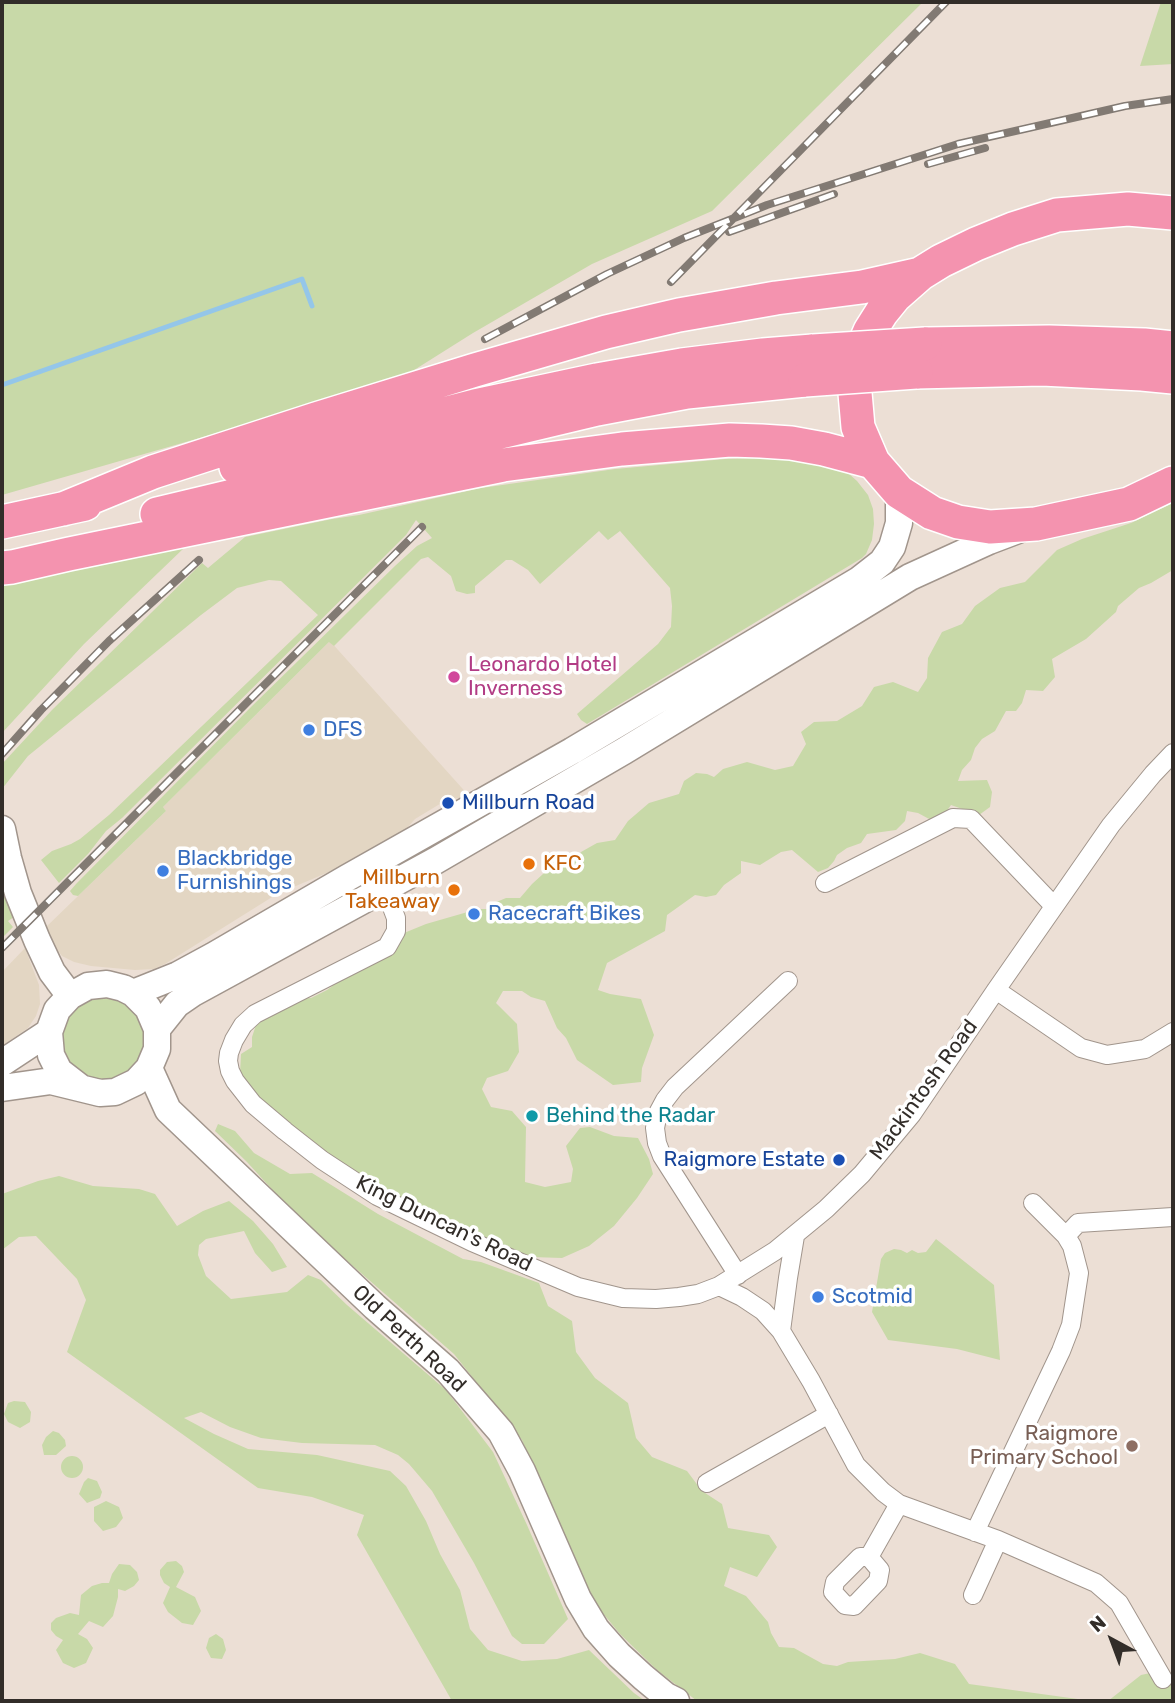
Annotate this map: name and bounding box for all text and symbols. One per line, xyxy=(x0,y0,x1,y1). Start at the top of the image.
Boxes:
place label: Leonardo Hotel Inverness xyxy=(468,652,617,702)
marker: Leonardo Hotel Inverness xyxy=(446,669,462,685)
place label: DFS xyxy=(323,717,363,743)
marker: DFS xyxy=(301,722,317,738)
place label: Millburn Road xyxy=(462,790,595,816)
marker: Millburn Road xyxy=(440,795,456,811)
place label: Blackbridge Furnishings xyxy=(177,846,292,896)
place label: KFC xyxy=(543,851,582,877)
marker: KFC xyxy=(521,856,537,872)
marker: Blackbridge Furnishings xyxy=(155,863,171,879)
place label: Millburn Takeaway xyxy=(345,865,440,915)
marker: Millburn Takeaway xyxy=(446,882,462,898)
place label: Racecraft Bikes xyxy=(488,901,641,927)
marker: Racecraft Bikes xyxy=(466,906,482,922)
street label: Mackintosh Road xyxy=(865,1015,983,1165)
place label: Behind the Radar xyxy=(546,1103,715,1129)
marker: Behind the Radar xyxy=(524,1108,540,1124)
place label: Raigmore Estate xyxy=(664,1147,825,1173)
marker: Raigmore Estate xyxy=(831,1152,847,1168)
street label: King Duncan's Road xyxy=(352,1170,536,1278)
street label: Old Perth Road xyxy=(347,1280,471,1398)
place label: Scotmid xyxy=(832,1284,913,1310)
marker: Scotmid xyxy=(810,1289,826,1305)
place label: Raigmore Primary School xyxy=(970,1421,1118,1471)
marker: Raigmore Primary School xyxy=(1124,1438,1140,1454)
north arrow xyxy=(1077,1605,1147,1675)
text: N xyxy=(1085,1611,1111,1637)

